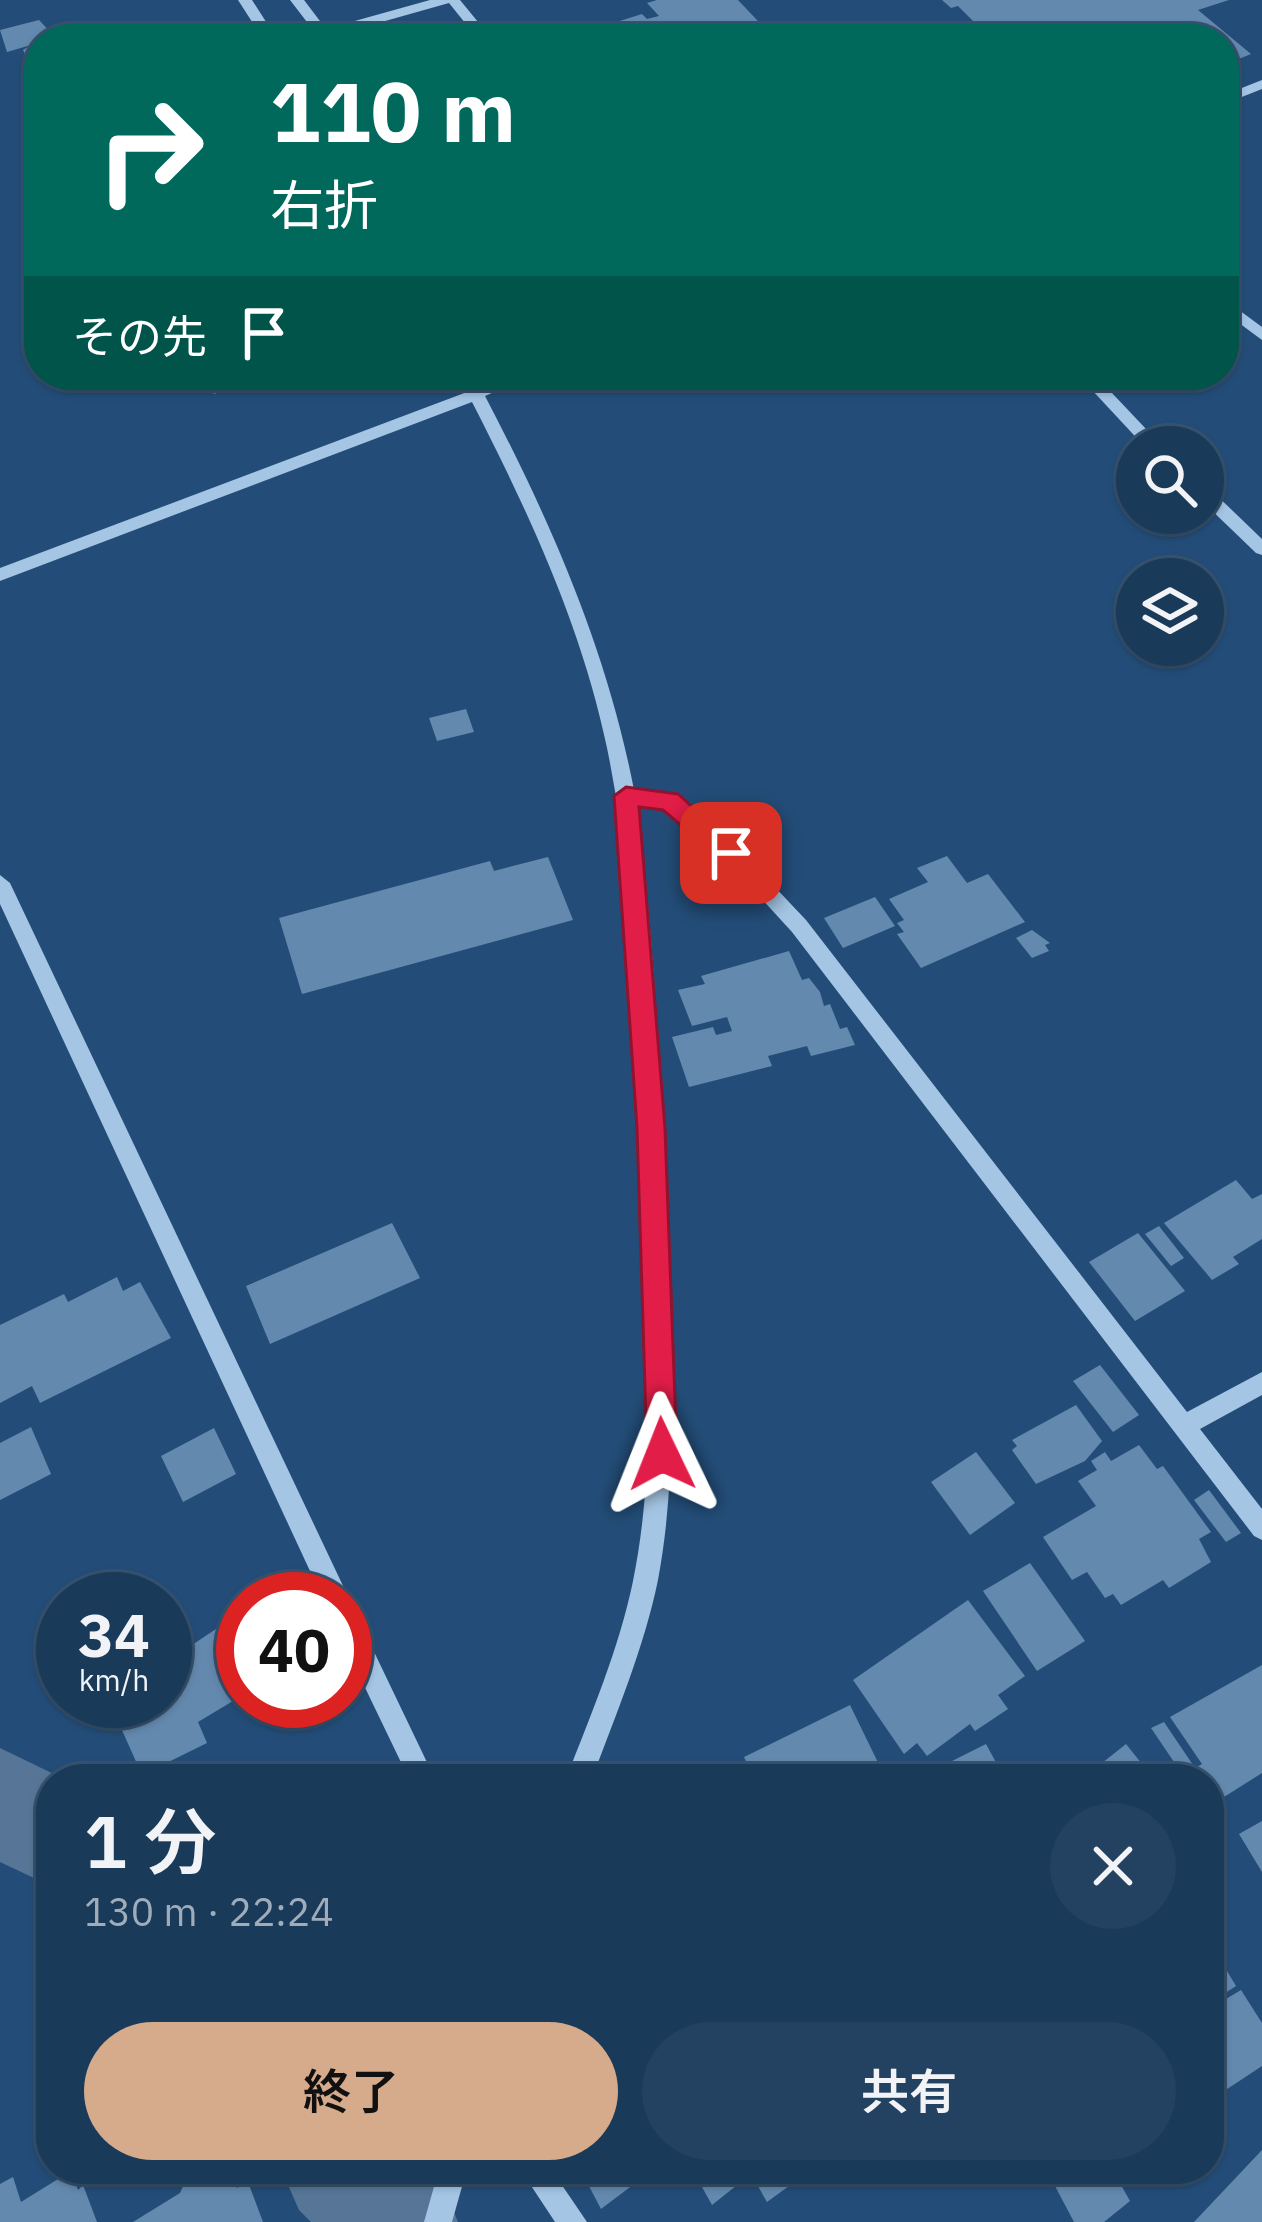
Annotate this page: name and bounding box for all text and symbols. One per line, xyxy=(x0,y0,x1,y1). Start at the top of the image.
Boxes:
text: 110 m xyxy=(270,56,516,165)
icon: right xyxy=(72,72,228,228)
text: 右折 xyxy=(270,170,378,240)
icon: arrive xyxy=(231,300,297,366)
text: その先 xyxy=(72,307,207,365)
map controls xyxy=(1116,426,1224,666)
button: search xyxy=(1116,426,1224,534)
button: layers xyxy=(1116,558,1224,666)
pin xyxy=(680,802,782,904)
icon: arrive xyxy=(698,820,764,886)
position arrow xyxy=(599,1391,725,1517)
speed limit sign: 40 xyxy=(216,1572,372,1728)
text: 34 xyxy=(78,1595,150,1674)
text: km/h xyxy=(79,1660,149,1699)
text: 1 分 xyxy=(84,1794,216,1888)
button: close xyxy=(1050,1803,1176,1929)
text: 130 m · 22:24 xyxy=(84,1886,334,1937)
button: 終了 xyxy=(84,2022,618,2160)
button: 共有 xyxy=(642,2022,1176,2160)

